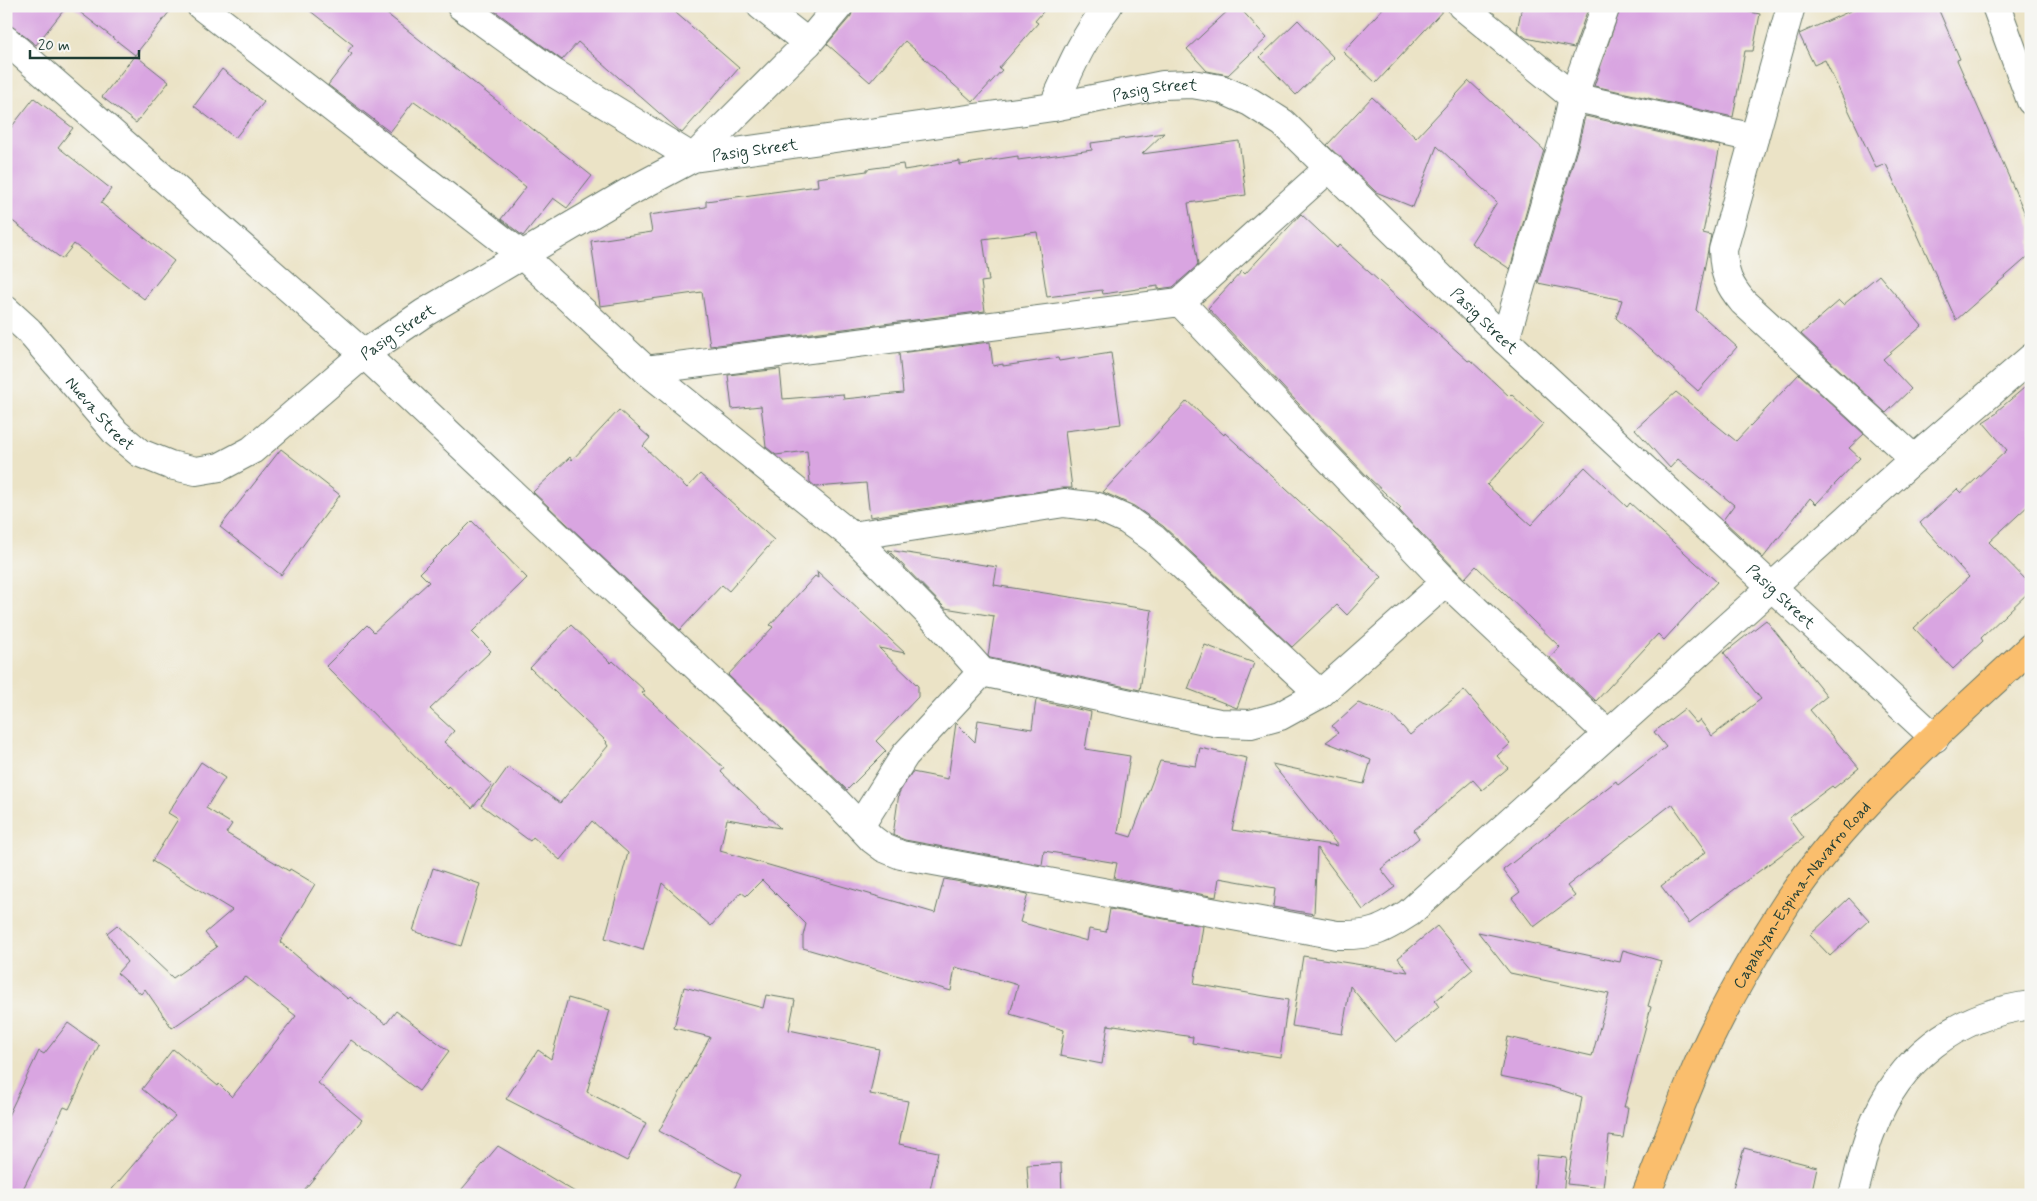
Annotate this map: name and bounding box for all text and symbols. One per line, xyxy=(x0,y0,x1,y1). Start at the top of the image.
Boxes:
scale bar xyxy=(30,28,139,60)
text: 20 m xyxy=(38,36,70,56)
street label: Pasig Street xyxy=(1110,74,1200,107)
street label: Pasig Street xyxy=(711,134,800,167)
street label: Pasig Street xyxy=(1445,284,1523,359)
street label: Pasig Street xyxy=(357,299,440,366)
street label: Nueva Street xyxy=(60,372,139,456)
street label: Pasig Street xyxy=(1742,560,1820,635)
street label: Capalayan-Espina-Navarro Road xyxy=(1729,798,1876,993)

